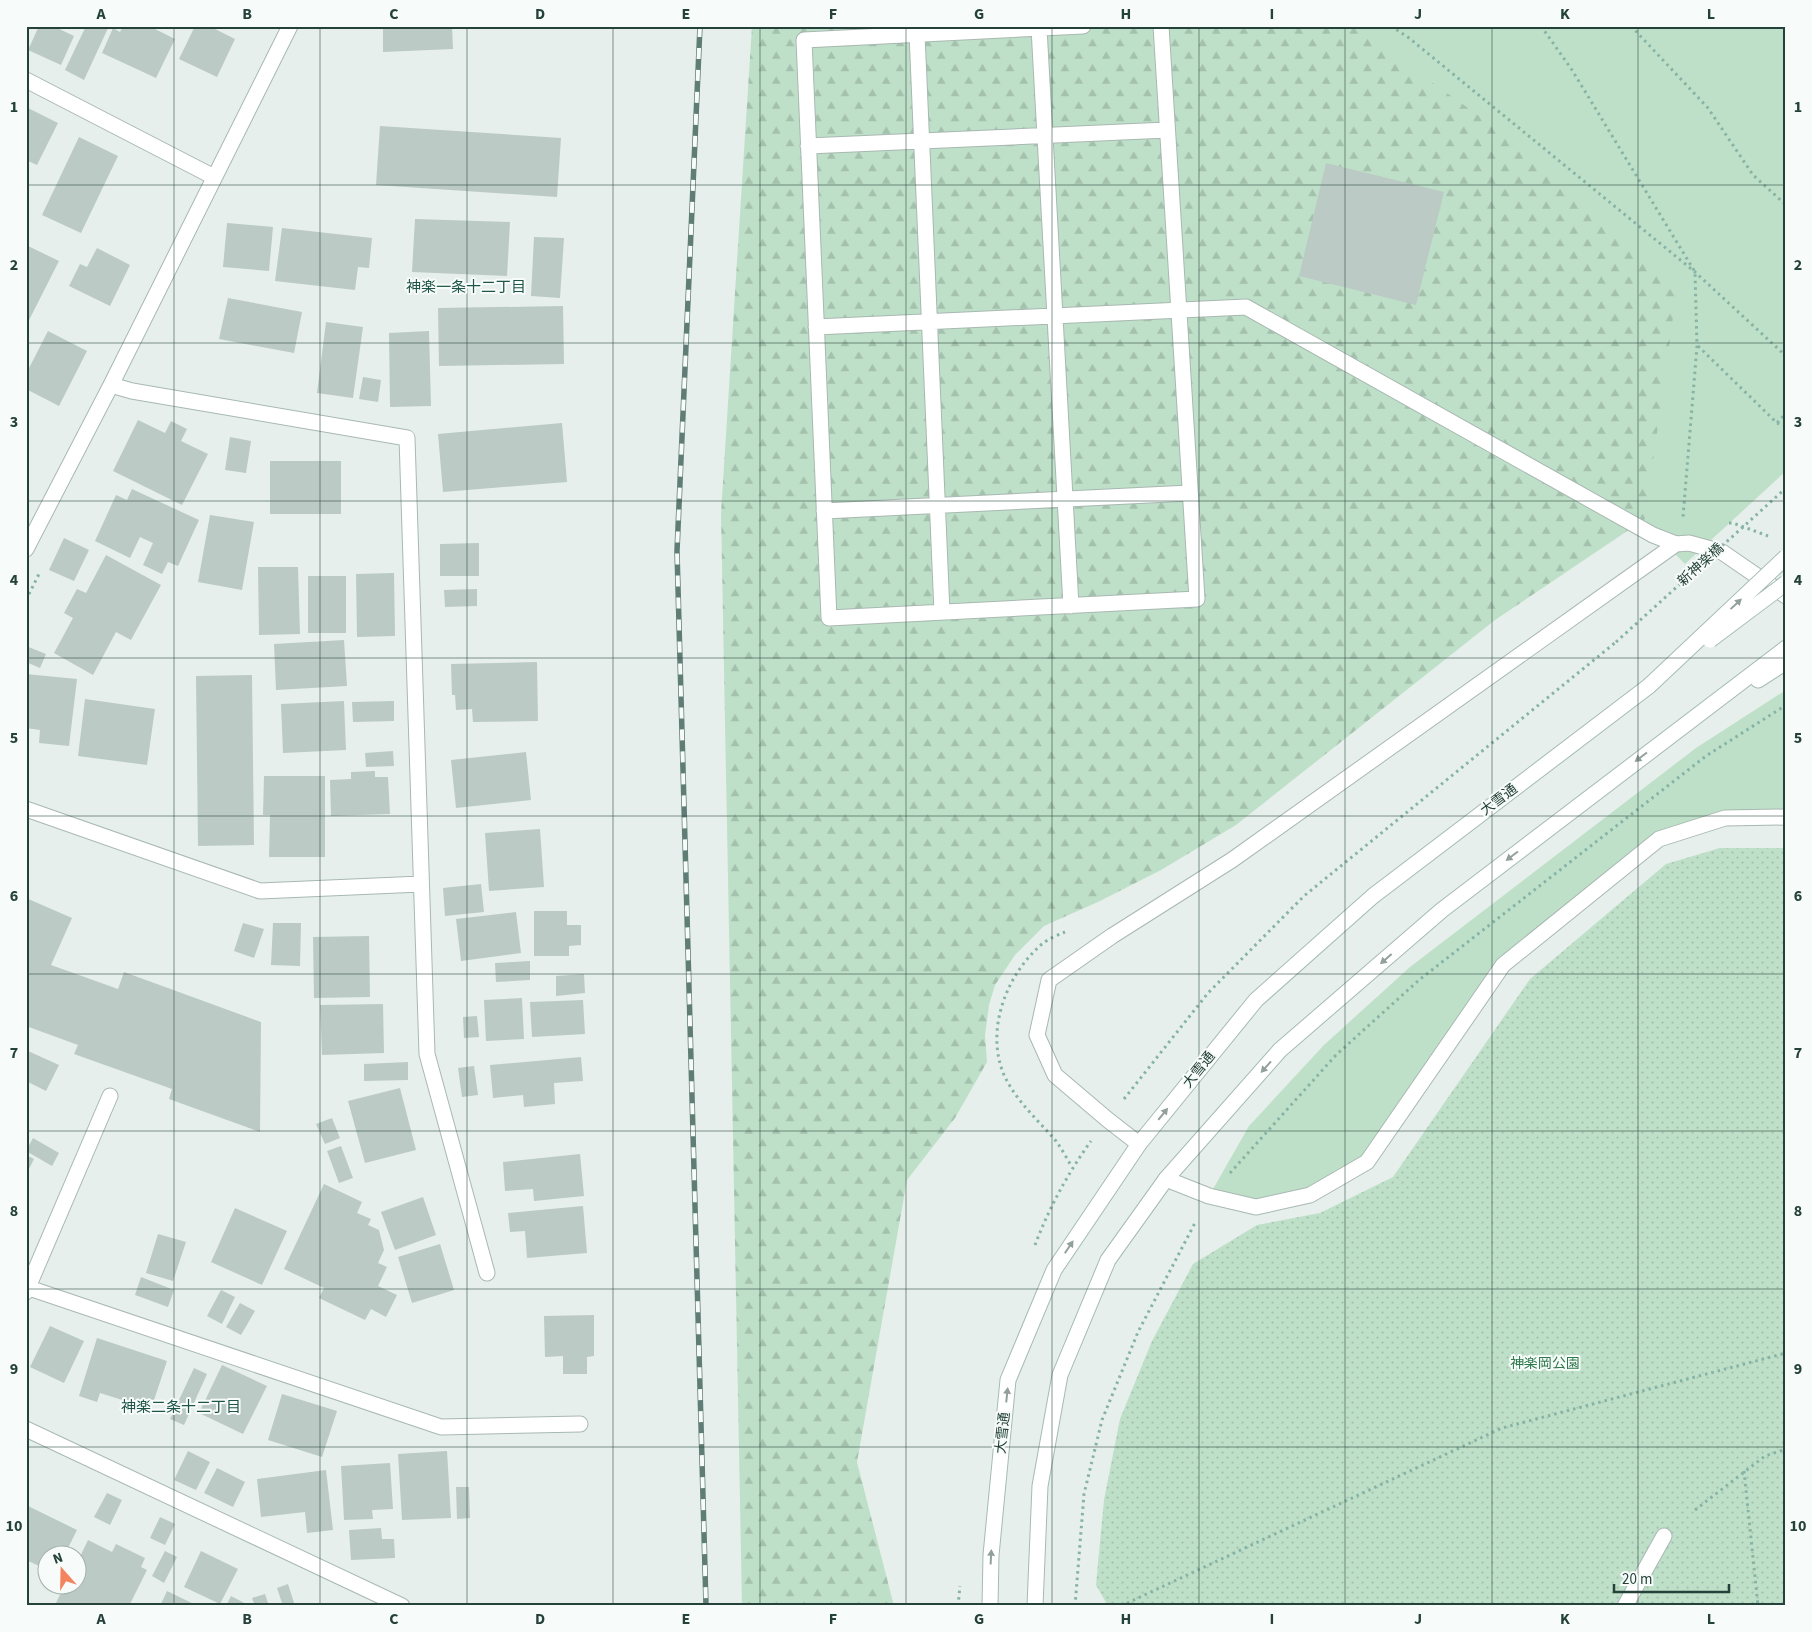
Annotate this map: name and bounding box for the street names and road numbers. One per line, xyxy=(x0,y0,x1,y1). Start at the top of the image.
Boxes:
street label: 新神楽橋 xyxy=(1674,539,1728,591)
street label: 大雪通 xyxy=(1476,779,1522,821)
street label: 大雪通 xyxy=(1178,1047,1220,1093)
street label: 大雪通 xyxy=(991,1411,1015,1455)

